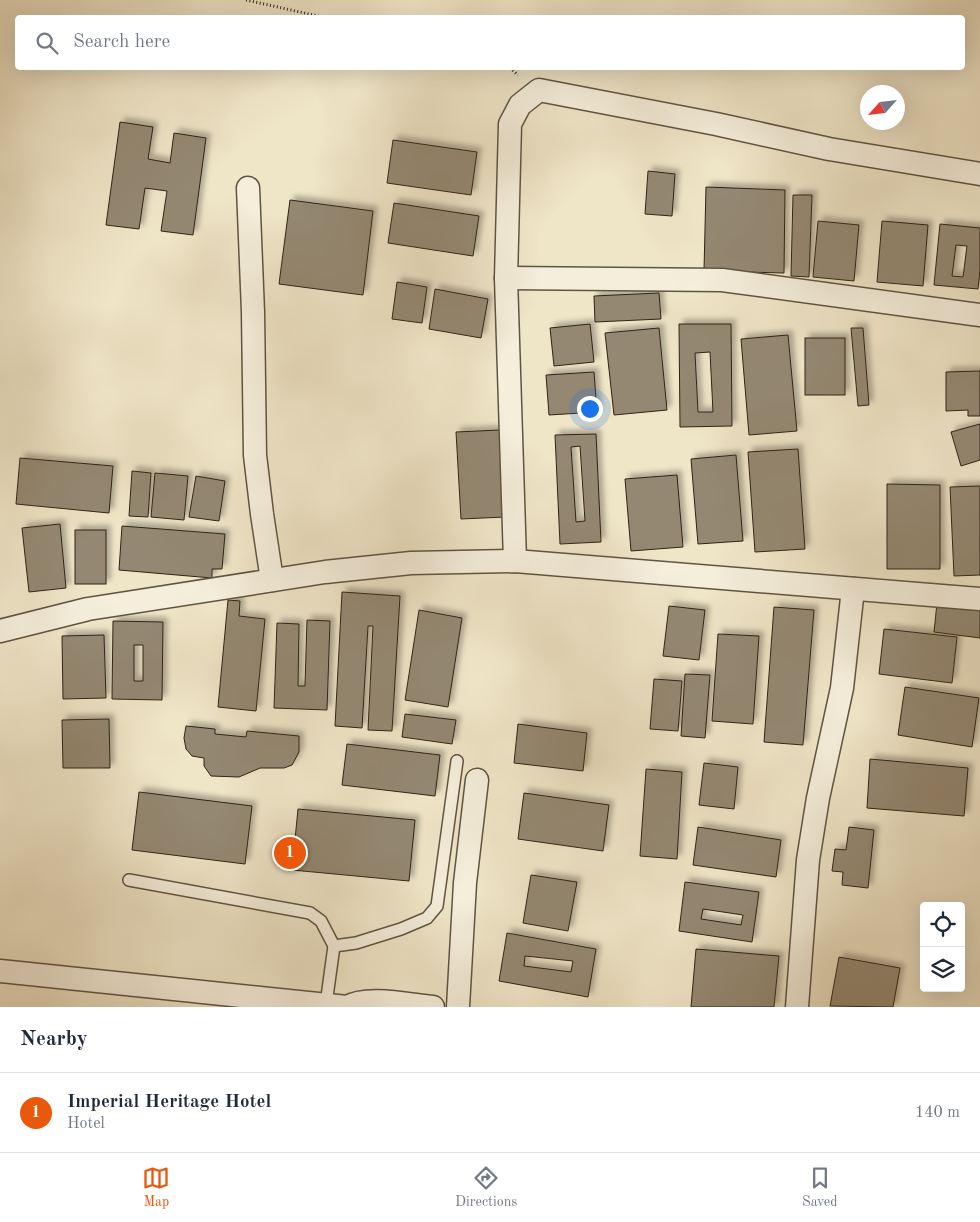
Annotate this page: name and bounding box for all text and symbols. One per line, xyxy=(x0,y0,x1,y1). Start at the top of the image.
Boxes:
search box xyxy=(15,15,965,70)
icon: search xyxy=(33,29,61,57)
text: Search here xyxy=(73,33,170,52)
north arrow xyxy=(860,85,905,130)
your location xyxy=(577,396,603,422)
pin: 1 xyxy=(274,834,306,872)
map controls xyxy=(920,902,965,992)
button: locate xyxy=(920,902,965,947)
button: layers xyxy=(920,947,965,992)
text: Nearby xyxy=(20,1029,88,1050)
text: Imperial Heritage Hotel xyxy=(67,1093,271,1112)
text: 1 xyxy=(31,1105,41,1121)
text: 140 m xyxy=(915,1105,960,1121)
text: Hotel xyxy=(67,1116,105,1132)
tab: Map xyxy=(142,1164,170,1211)
tab: Directions xyxy=(455,1164,517,1211)
tab: Saved xyxy=(802,1164,838,1211)

